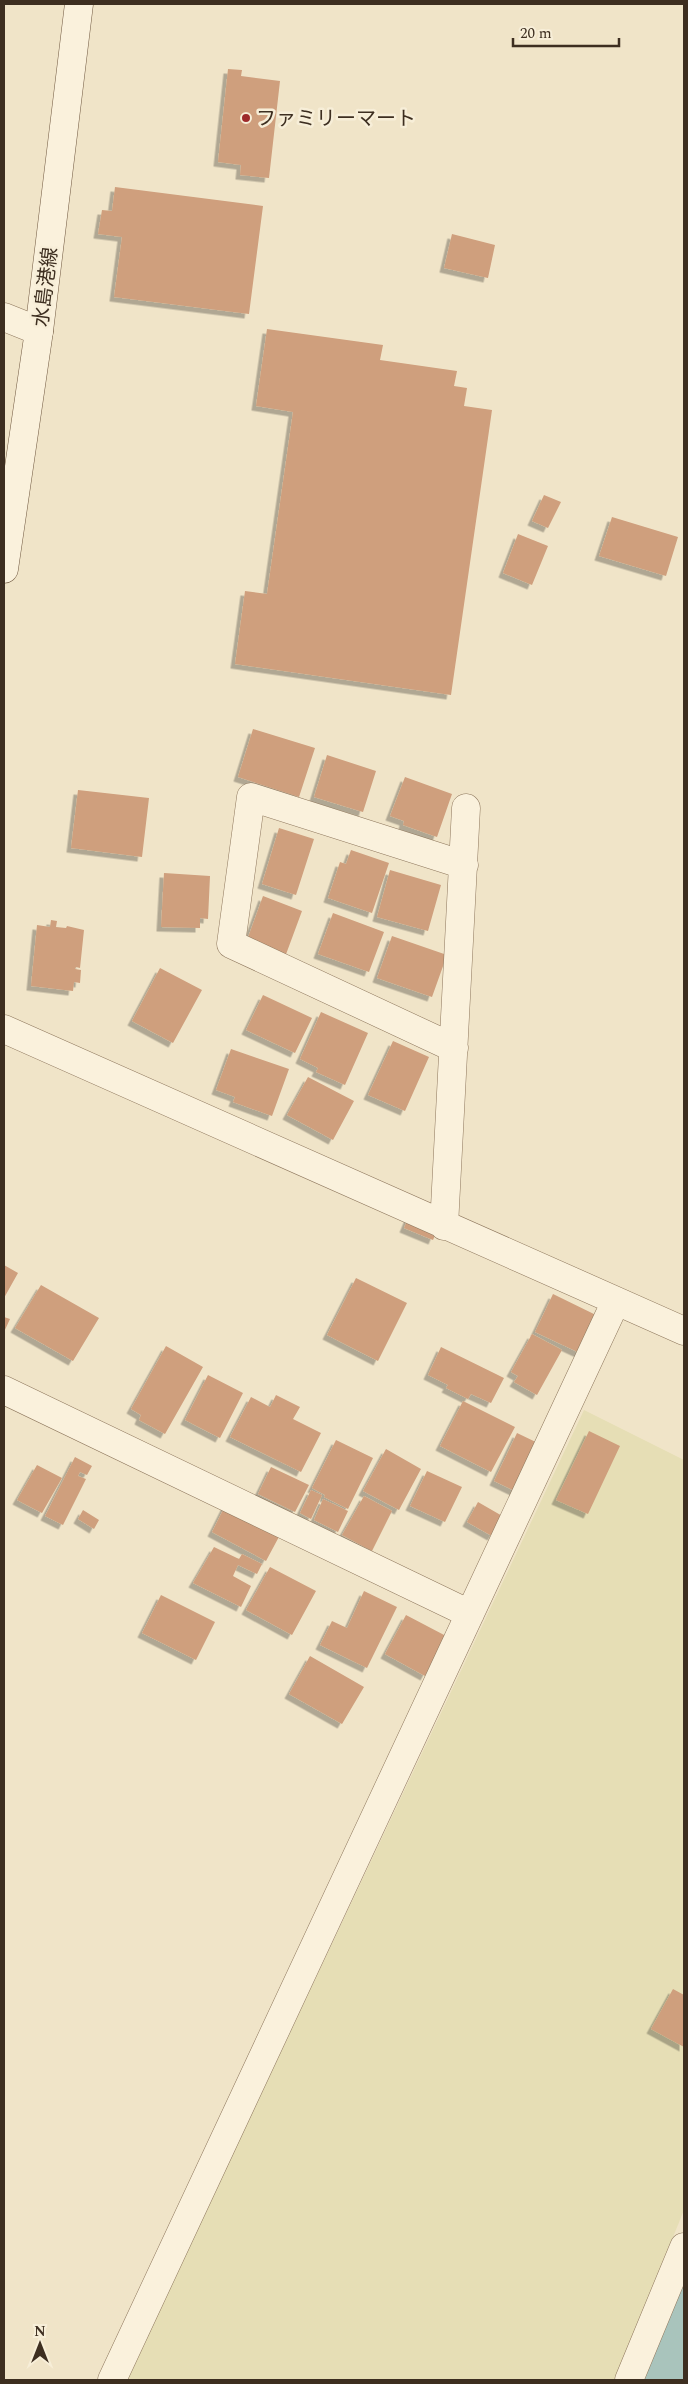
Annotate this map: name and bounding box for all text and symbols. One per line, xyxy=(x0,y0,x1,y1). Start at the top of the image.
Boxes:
scale bar xyxy=(513,15,619,47)
text: 20 m xyxy=(520,22,552,45)
place label: ファミリーマート xyxy=(256,104,416,134)
marker: ファミリーマート xyxy=(240,112,252,124)
street label: 水島港線 xyxy=(26,246,66,329)
north arrow xyxy=(15,2319,65,2369)
text: N xyxy=(34,2321,46,2342)

